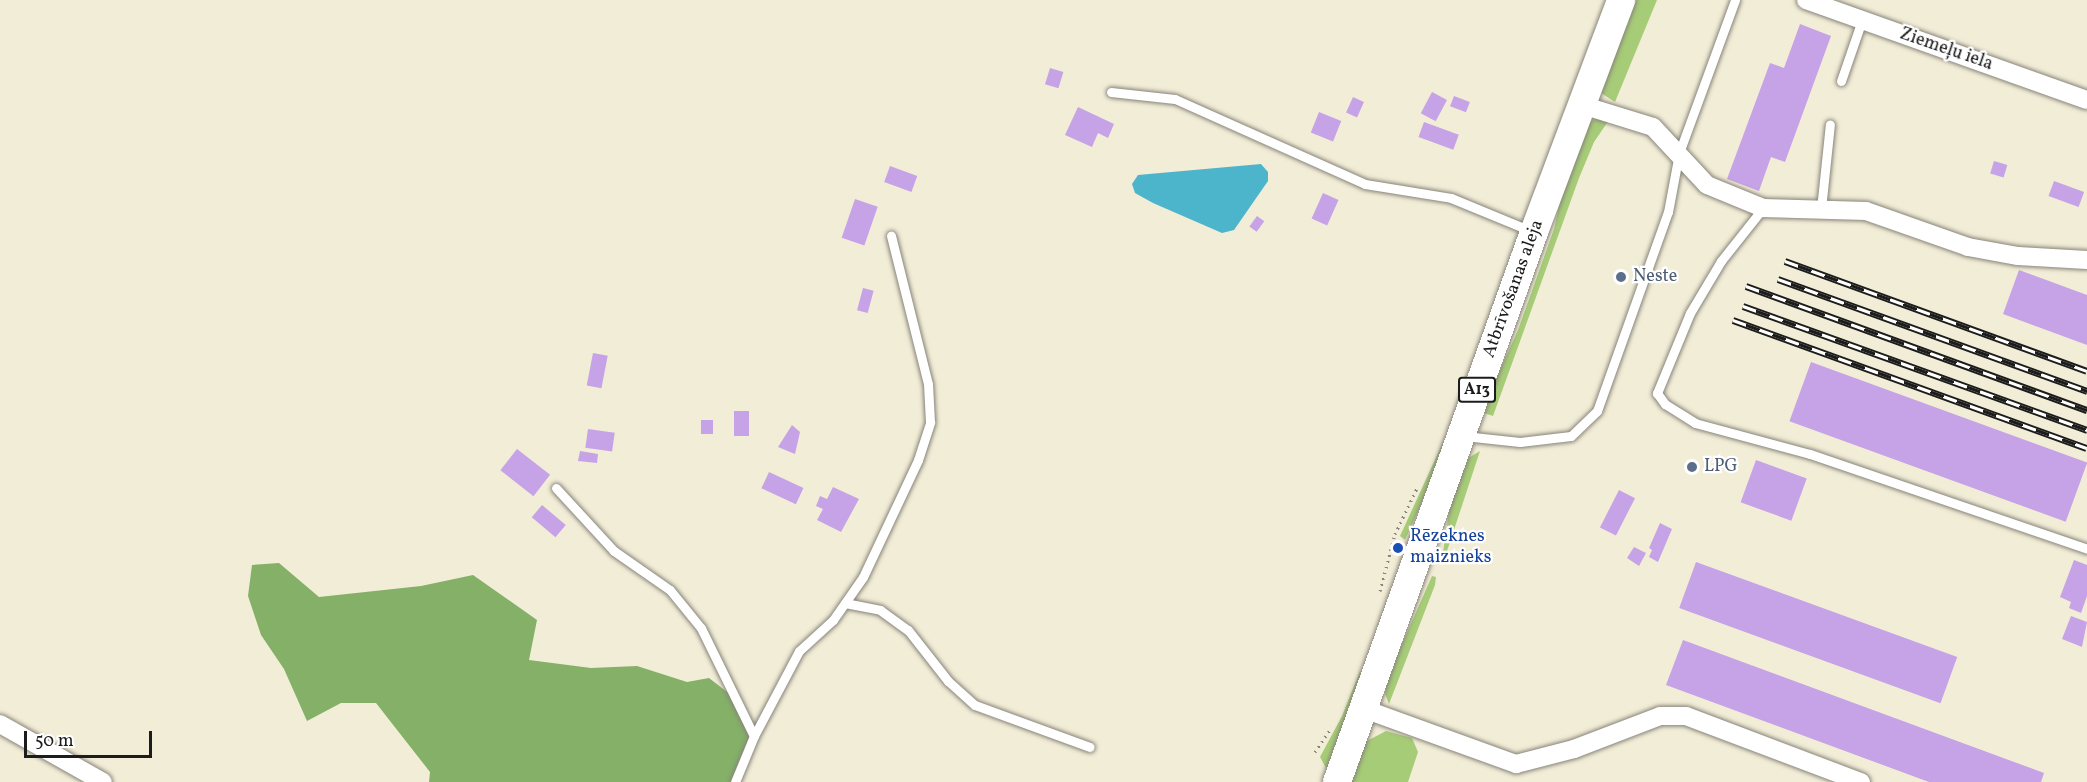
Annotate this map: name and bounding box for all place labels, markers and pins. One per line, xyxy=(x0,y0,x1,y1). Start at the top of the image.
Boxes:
place label: Neste xyxy=(1633,266,1677,288)
marker: Neste xyxy=(1614,270,1628,284)
place label: LPG xyxy=(1704,456,1738,478)
marker: LPG xyxy=(1685,460,1699,474)
place label: Rēzeknes maiznieks xyxy=(1410,527,1492,570)
marker: Rēzeknes maiznieks xyxy=(1391,541,1405,555)

